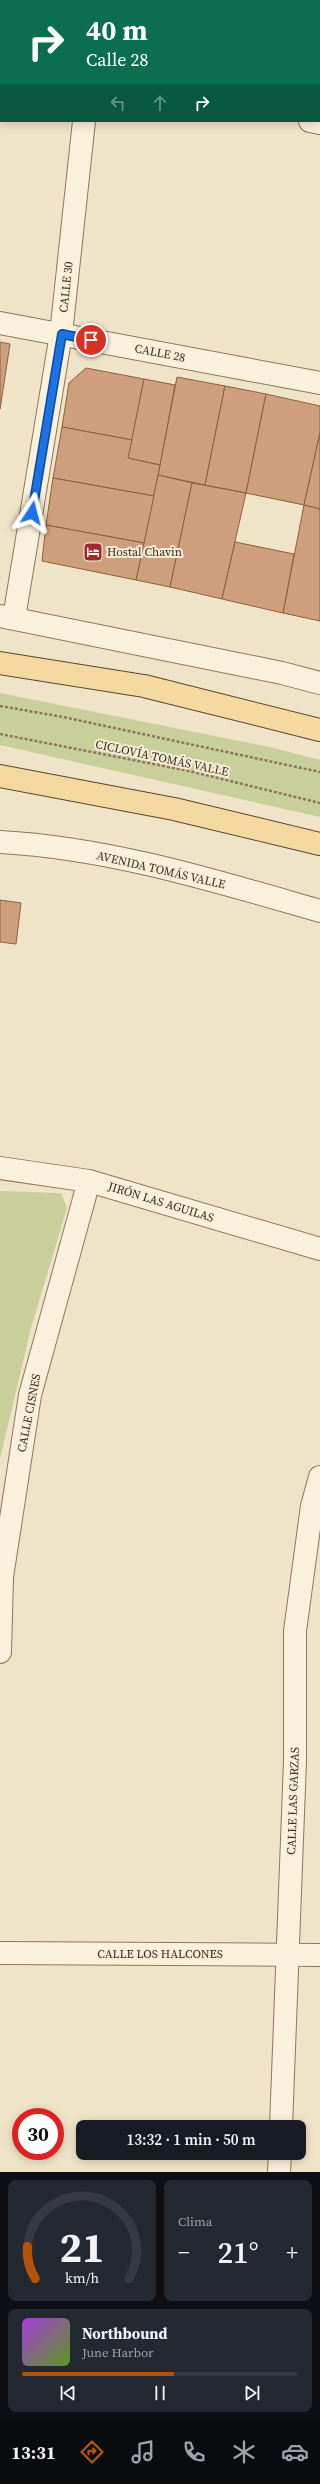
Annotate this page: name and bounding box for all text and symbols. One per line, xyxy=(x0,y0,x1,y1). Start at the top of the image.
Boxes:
text: 40 m xyxy=(86,11,148,49)
icon: right xyxy=(20,16,72,68)
text: Calle 28 xyxy=(86,47,149,72)
icon: left xyxy=(107,92,129,114)
icon: ahead xyxy=(149,92,171,114)
icon: right xyxy=(191,92,213,114)
street label: CALLE 30 xyxy=(55,261,77,313)
pin xyxy=(74,323,108,357)
icon: arrive xyxy=(80,329,102,351)
street label: CALLE 28 xyxy=(133,340,187,366)
position arrow xyxy=(11,492,53,534)
hotel icon: Hostal Chavin xyxy=(82,541,104,563)
place label: Hostal Chavin xyxy=(107,544,182,560)
street label: CICLOVÍA TOMÁS VALLE xyxy=(94,736,230,780)
street label: AVENIDA TOMÁS VALLE xyxy=(95,847,227,893)
street label: JIRÓN LAS AGUILAS xyxy=(105,1178,216,1226)
street label: CALLE CISNES xyxy=(14,1372,44,1454)
street label: CALLE LAS GARZAS xyxy=(283,1747,303,1855)
street label: CALLE LOS HALCONES xyxy=(97,1946,223,1962)
speed limit sign: 30 xyxy=(12,2108,64,2160)
text: 13:32 · 1 min · 50 m xyxy=(126,2129,256,2150)
text: Clima xyxy=(178,2213,212,2230)
text: 21 xyxy=(59,2218,105,2275)
text: 21° xyxy=(217,2232,259,2273)
text: − xyxy=(178,2237,190,2267)
text: + xyxy=(286,2237,298,2267)
text: km/h xyxy=(65,2267,99,2287)
text: Northbound xyxy=(82,2323,167,2344)
text: June Harbor xyxy=(82,2344,154,2361)
icon: previous xyxy=(57,2382,79,2404)
icon: pause xyxy=(149,2382,171,2404)
icon: next xyxy=(241,2382,263,2404)
icon: directions xyxy=(78,2438,106,2466)
icon: music xyxy=(129,2438,157,2466)
icon: phone xyxy=(180,2438,208,2466)
icon: climate xyxy=(230,2438,258,2466)
icon: car xyxy=(281,2438,309,2466)
text: 13:31 xyxy=(11,2440,56,2465)

